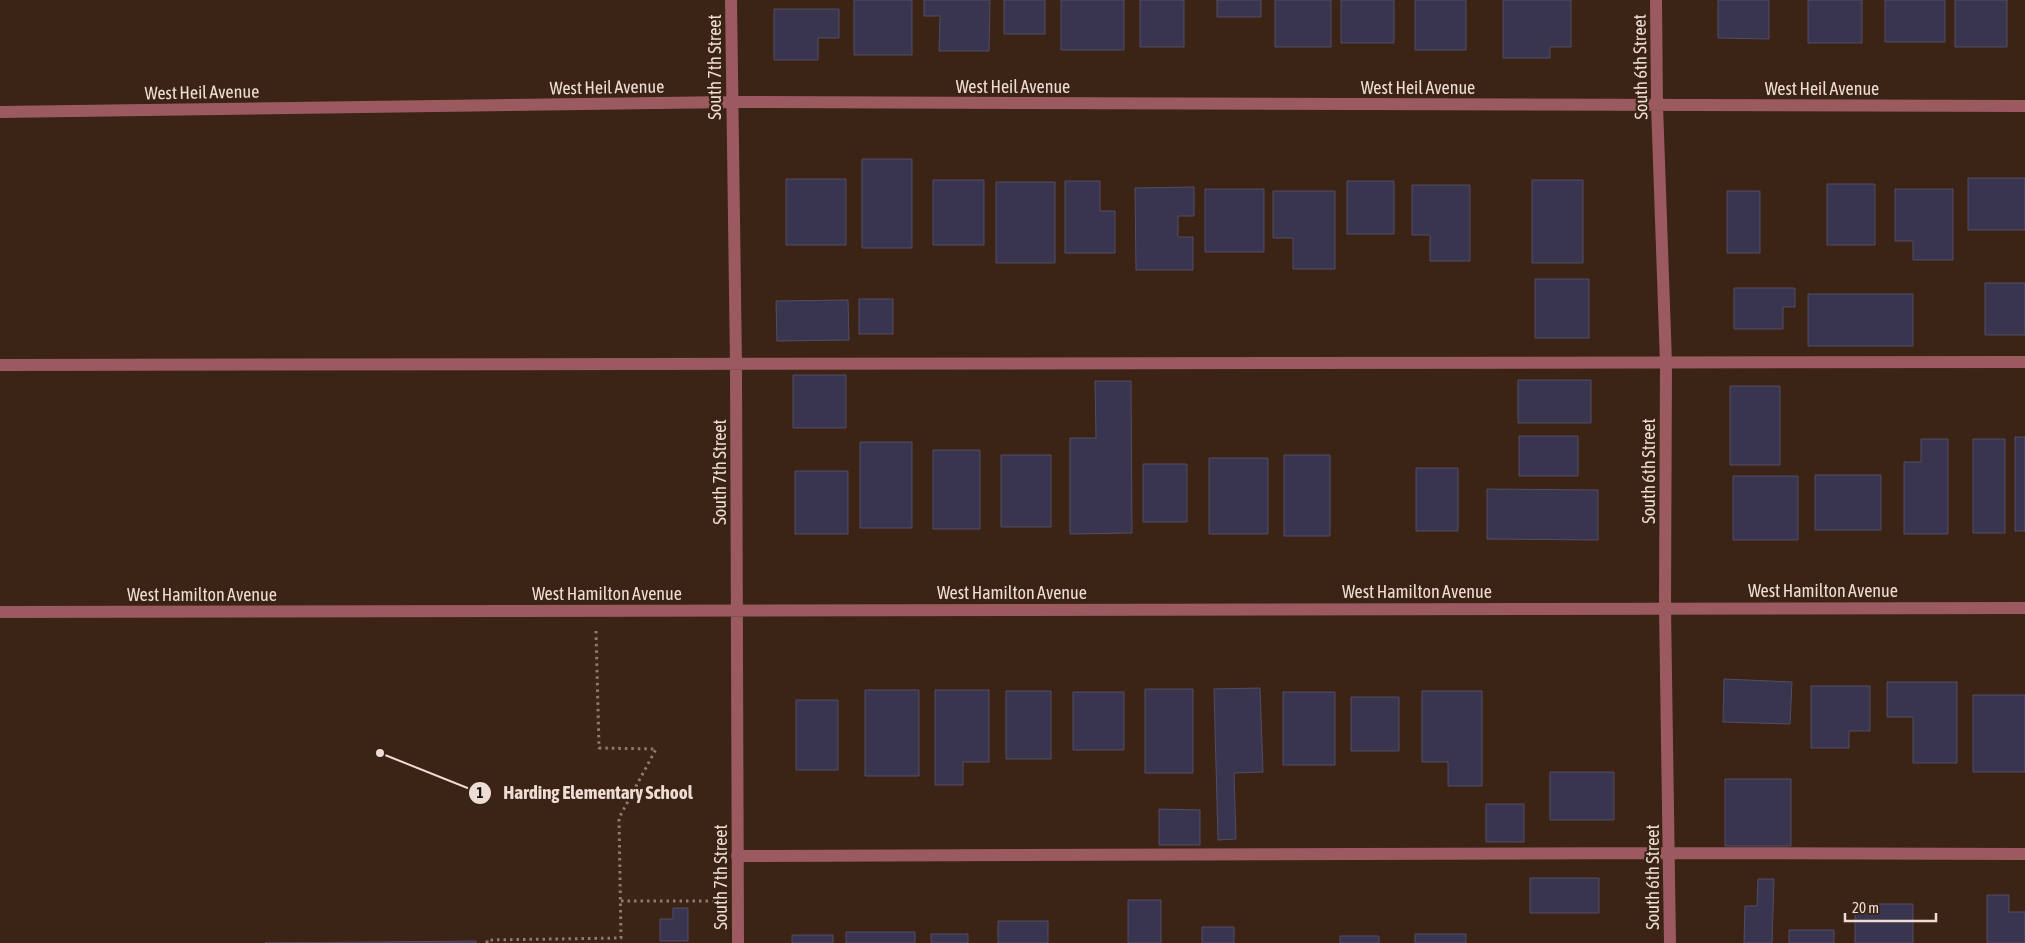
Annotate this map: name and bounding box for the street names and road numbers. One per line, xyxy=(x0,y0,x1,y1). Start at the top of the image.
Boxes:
street label: South 7th Street xyxy=(704,14,725,120)
street label: South 6th Street xyxy=(1629,14,1651,120)
street label: West Heil Avenue xyxy=(550,76,664,98)
street label: West Heil Avenue xyxy=(956,76,1070,97)
street label: West Heil Avenue xyxy=(1361,77,1475,98)
street label: West Heil Avenue xyxy=(1765,78,1879,99)
street label: West Heil Avenue xyxy=(145,81,259,103)
street label: South 6th Street xyxy=(1638,418,1659,524)
street label: South 7th Street xyxy=(709,419,730,525)
street label: West Hamilton Avenue xyxy=(1748,580,1898,601)
street label: West Hamilton Avenue xyxy=(1342,581,1492,602)
street label: West Hamilton Avenue xyxy=(937,582,1087,603)
street label: West Hamilton Avenue xyxy=(532,583,682,604)
street label: West Hamilton Avenue xyxy=(127,584,277,605)
street label: South 7th Street xyxy=(710,824,731,930)
street label: South 6th Street xyxy=(1642,824,1663,930)

